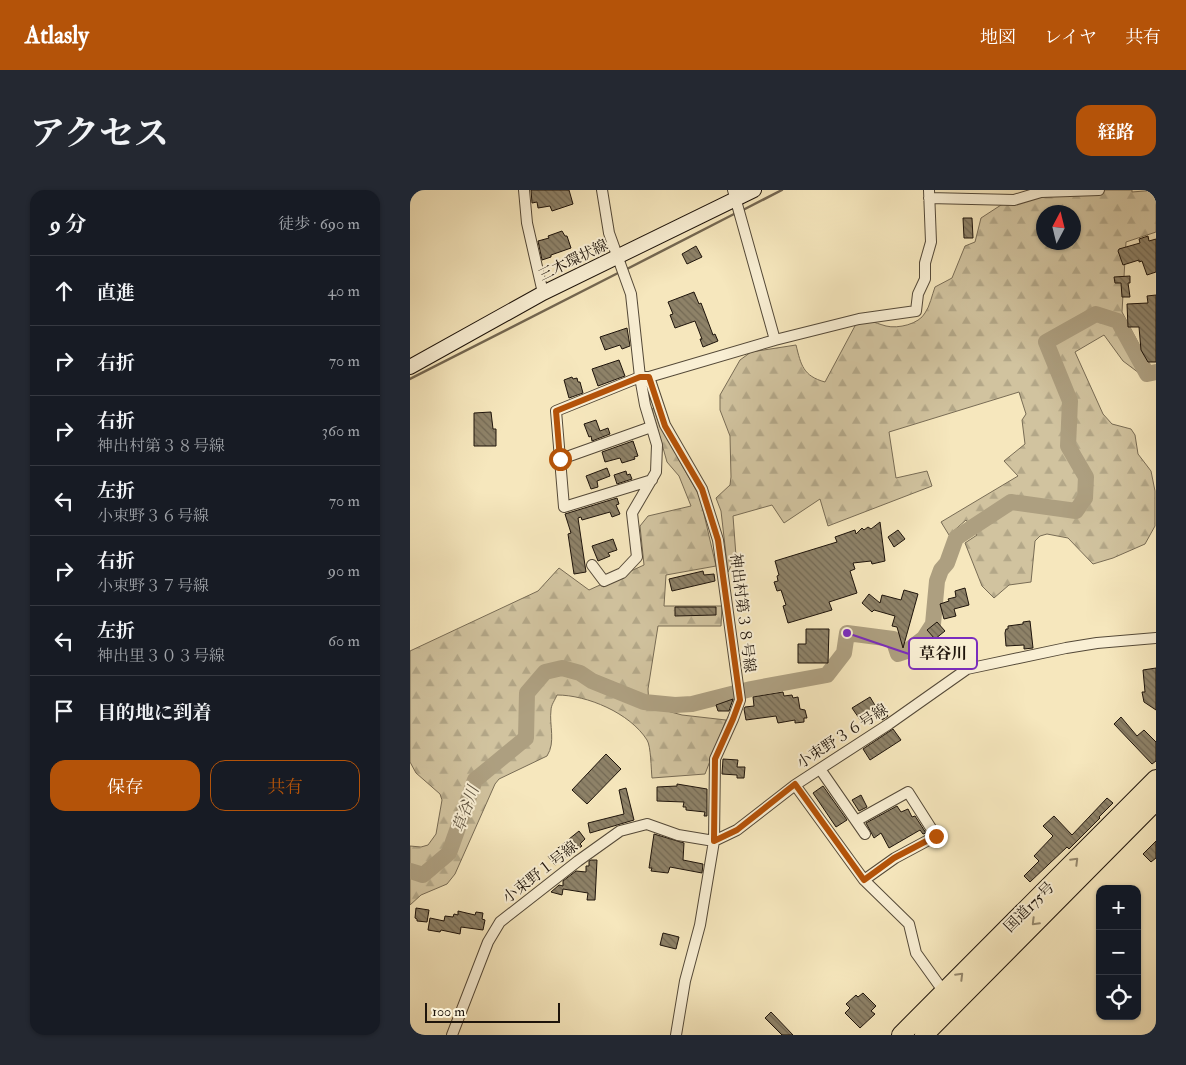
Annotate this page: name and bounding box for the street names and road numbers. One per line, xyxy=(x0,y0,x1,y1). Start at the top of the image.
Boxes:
street label: 三木環状線 xyxy=(535,235,611,285)
street label: 神出村第３８号線 xyxy=(726,552,759,674)
street label: 小束野３６号線 xyxy=(793,700,891,773)
street label: 小束野１号線 xyxy=(499,837,582,908)
street label: 国道175号 xyxy=(1000,878,1059,937)

